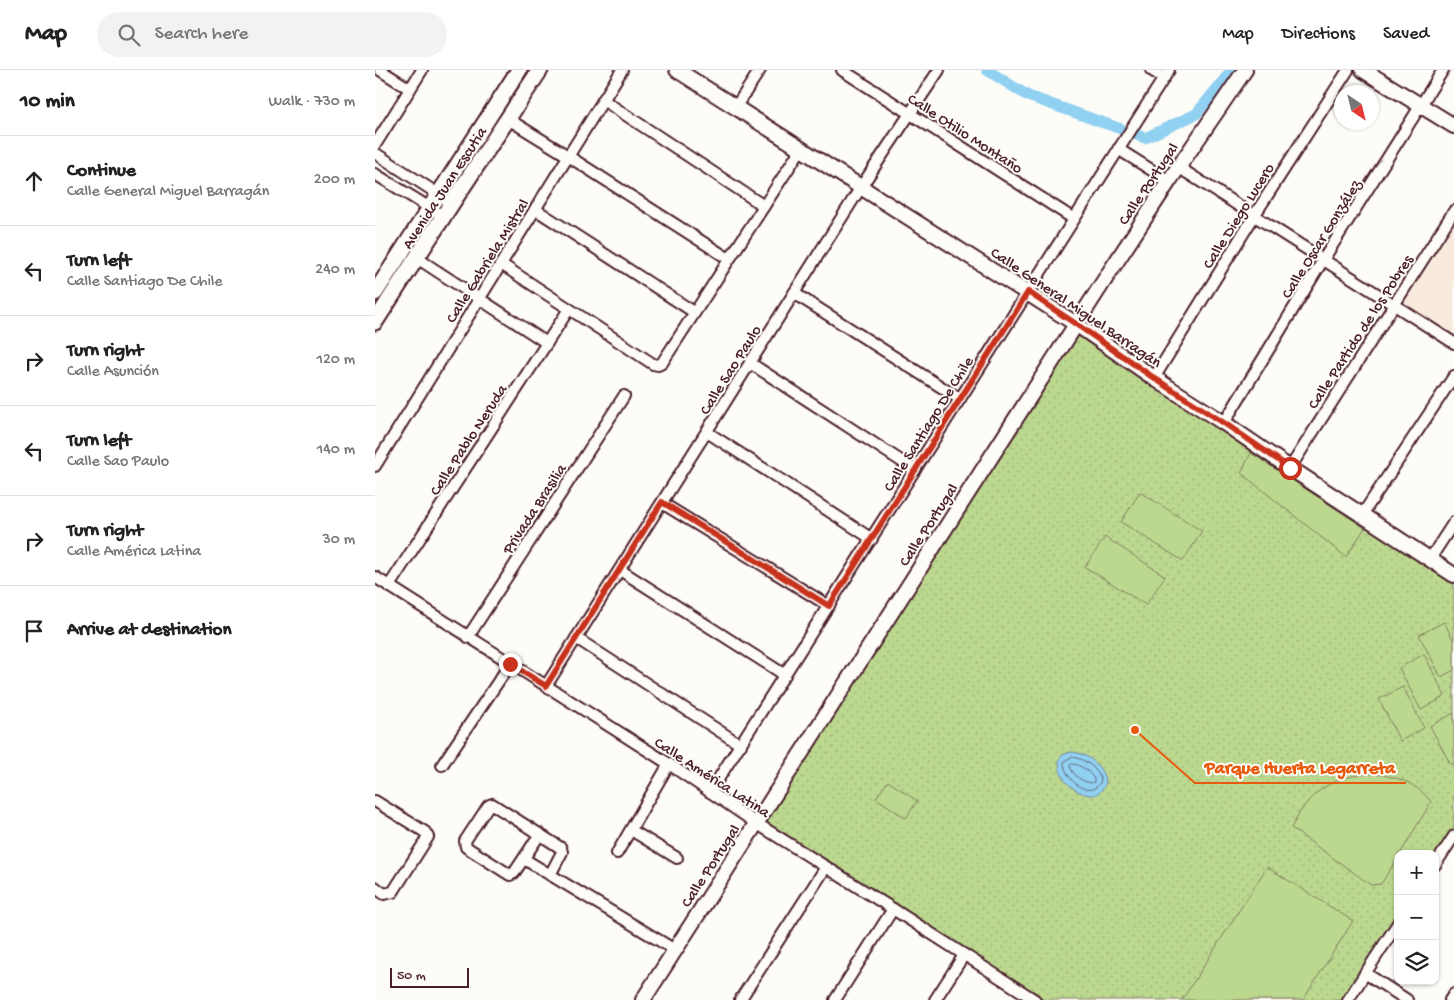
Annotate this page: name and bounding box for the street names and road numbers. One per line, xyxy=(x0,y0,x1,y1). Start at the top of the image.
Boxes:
street label: Calle Otilio Montaño xyxy=(903,91,1025,179)
street label: Avenida Juan Escutia xyxy=(399,123,493,254)
street label: Calle Portugal xyxy=(1115,140,1184,230)
street label: Calle Diego Lucero xyxy=(1200,161,1280,273)
street label: Calle Oscar González xyxy=(1279,176,1368,303)
street label: Calle Gabriela Mistral xyxy=(443,196,535,327)
street label: Calle General Miguel Barragán xyxy=(986,244,1165,374)
street label: Calle Partido de los Pobres xyxy=(1305,251,1419,413)
street label: Calle Sao Paulo xyxy=(697,323,767,419)
street label: Calle Santiago De Chile xyxy=(881,353,980,496)
street label: Calle Pablo Neruda xyxy=(427,381,514,500)
street label: Privada Brasilia xyxy=(499,460,573,559)
street label: Calle Portugal xyxy=(896,481,964,571)
street label: Calle América Latina xyxy=(650,734,773,824)
street label: Calle Portugal xyxy=(678,822,746,912)

